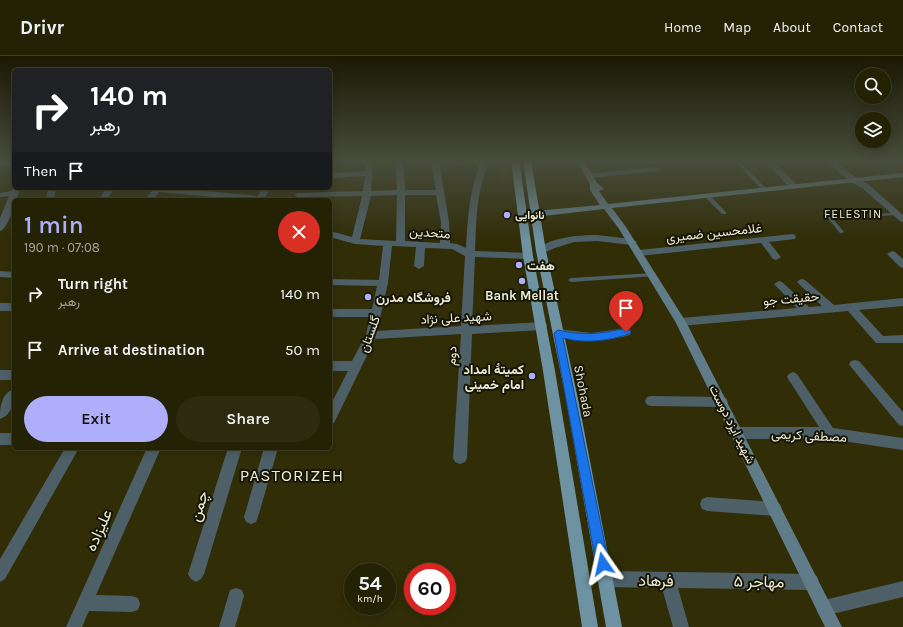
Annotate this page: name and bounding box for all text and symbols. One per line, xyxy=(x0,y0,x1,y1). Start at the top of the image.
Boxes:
text: Drivr xyxy=(20,17,64,39)
text: Home xyxy=(664,19,701,36)
text: Map xyxy=(723,19,751,36)
text: About xyxy=(773,19,811,36)
text: Contact xyxy=(833,19,883,36)
map controls xyxy=(855,68,891,148)
button: search xyxy=(855,68,891,104)
text: 140 m xyxy=(90,79,168,112)
icon: right xyxy=(24,84,76,136)
button: layers xyxy=(855,112,891,148)
text: رهبر xyxy=(90,114,120,136)
icon: arrive xyxy=(65,160,87,182)
text: Then xyxy=(24,162,57,180)
district label: FELESTIN xyxy=(824,207,882,221)
place label: نانوایی xyxy=(515,209,545,222)
marker: نانوایی xyxy=(502,210,512,220)
text: 1 min xyxy=(24,211,84,239)
button: close xyxy=(278,211,320,253)
street label: غلامحسین ضمیری xyxy=(665,220,763,246)
street label: متحدین xyxy=(409,224,451,242)
text: 190 m · 07:08 xyxy=(24,240,100,255)
place label: هفت xyxy=(527,258,555,273)
marker: هفت xyxy=(514,260,524,270)
text: Turn right xyxy=(58,275,128,293)
marker: Bank Mellat xyxy=(517,276,527,286)
icon: right xyxy=(24,283,46,305)
text: 140 m xyxy=(280,285,320,303)
place label: Bank Mellat xyxy=(485,288,559,303)
street label: حقیقت جو xyxy=(762,289,820,309)
place label: فروشگاه مدرن xyxy=(376,290,451,306)
pin xyxy=(609,291,643,332)
marker: فروشگاه مدرن xyxy=(363,292,373,302)
text: رهبر xyxy=(58,294,80,309)
icon: arrive xyxy=(615,297,637,319)
street label: شهید علی نژاد xyxy=(420,308,492,328)
street label: گلستان xyxy=(356,314,384,355)
icon: arrive xyxy=(24,339,46,361)
text: Arrive at destination xyxy=(58,341,205,359)
text: 50 m xyxy=(285,341,320,359)
street label: دوم xyxy=(443,346,461,366)
place label: کمیتهٔ امداد امام خمینی xyxy=(463,362,524,393)
street label: Shohada xyxy=(571,364,596,418)
marker: کمیتهٔ امداد امام خمینی xyxy=(527,371,537,381)
street label: شهید ایزد دوست xyxy=(705,382,759,467)
button: Exit xyxy=(24,396,168,442)
button: Share xyxy=(176,396,320,442)
street label: مصطفی کریمی xyxy=(771,426,847,446)
district label: PASTORIZEH xyxy=(240,465,344,485)
street label: چمن xyxy=(185,488,214,525)
street label: علیزاده xyxy=(81,506,117,554)
position arrow xyxy=(582,543,624,585)
speed limit sign: 60 xyxy=(404,563,456,615)
street label: فرهاد xyxy=(638,571,674,591)
text: 54 xyxy=(358,572,382,595)
street label: مهاجر ۵ xyxy=(733,572,785,592)
text: km/h xyxy=(357,593,383,605)

